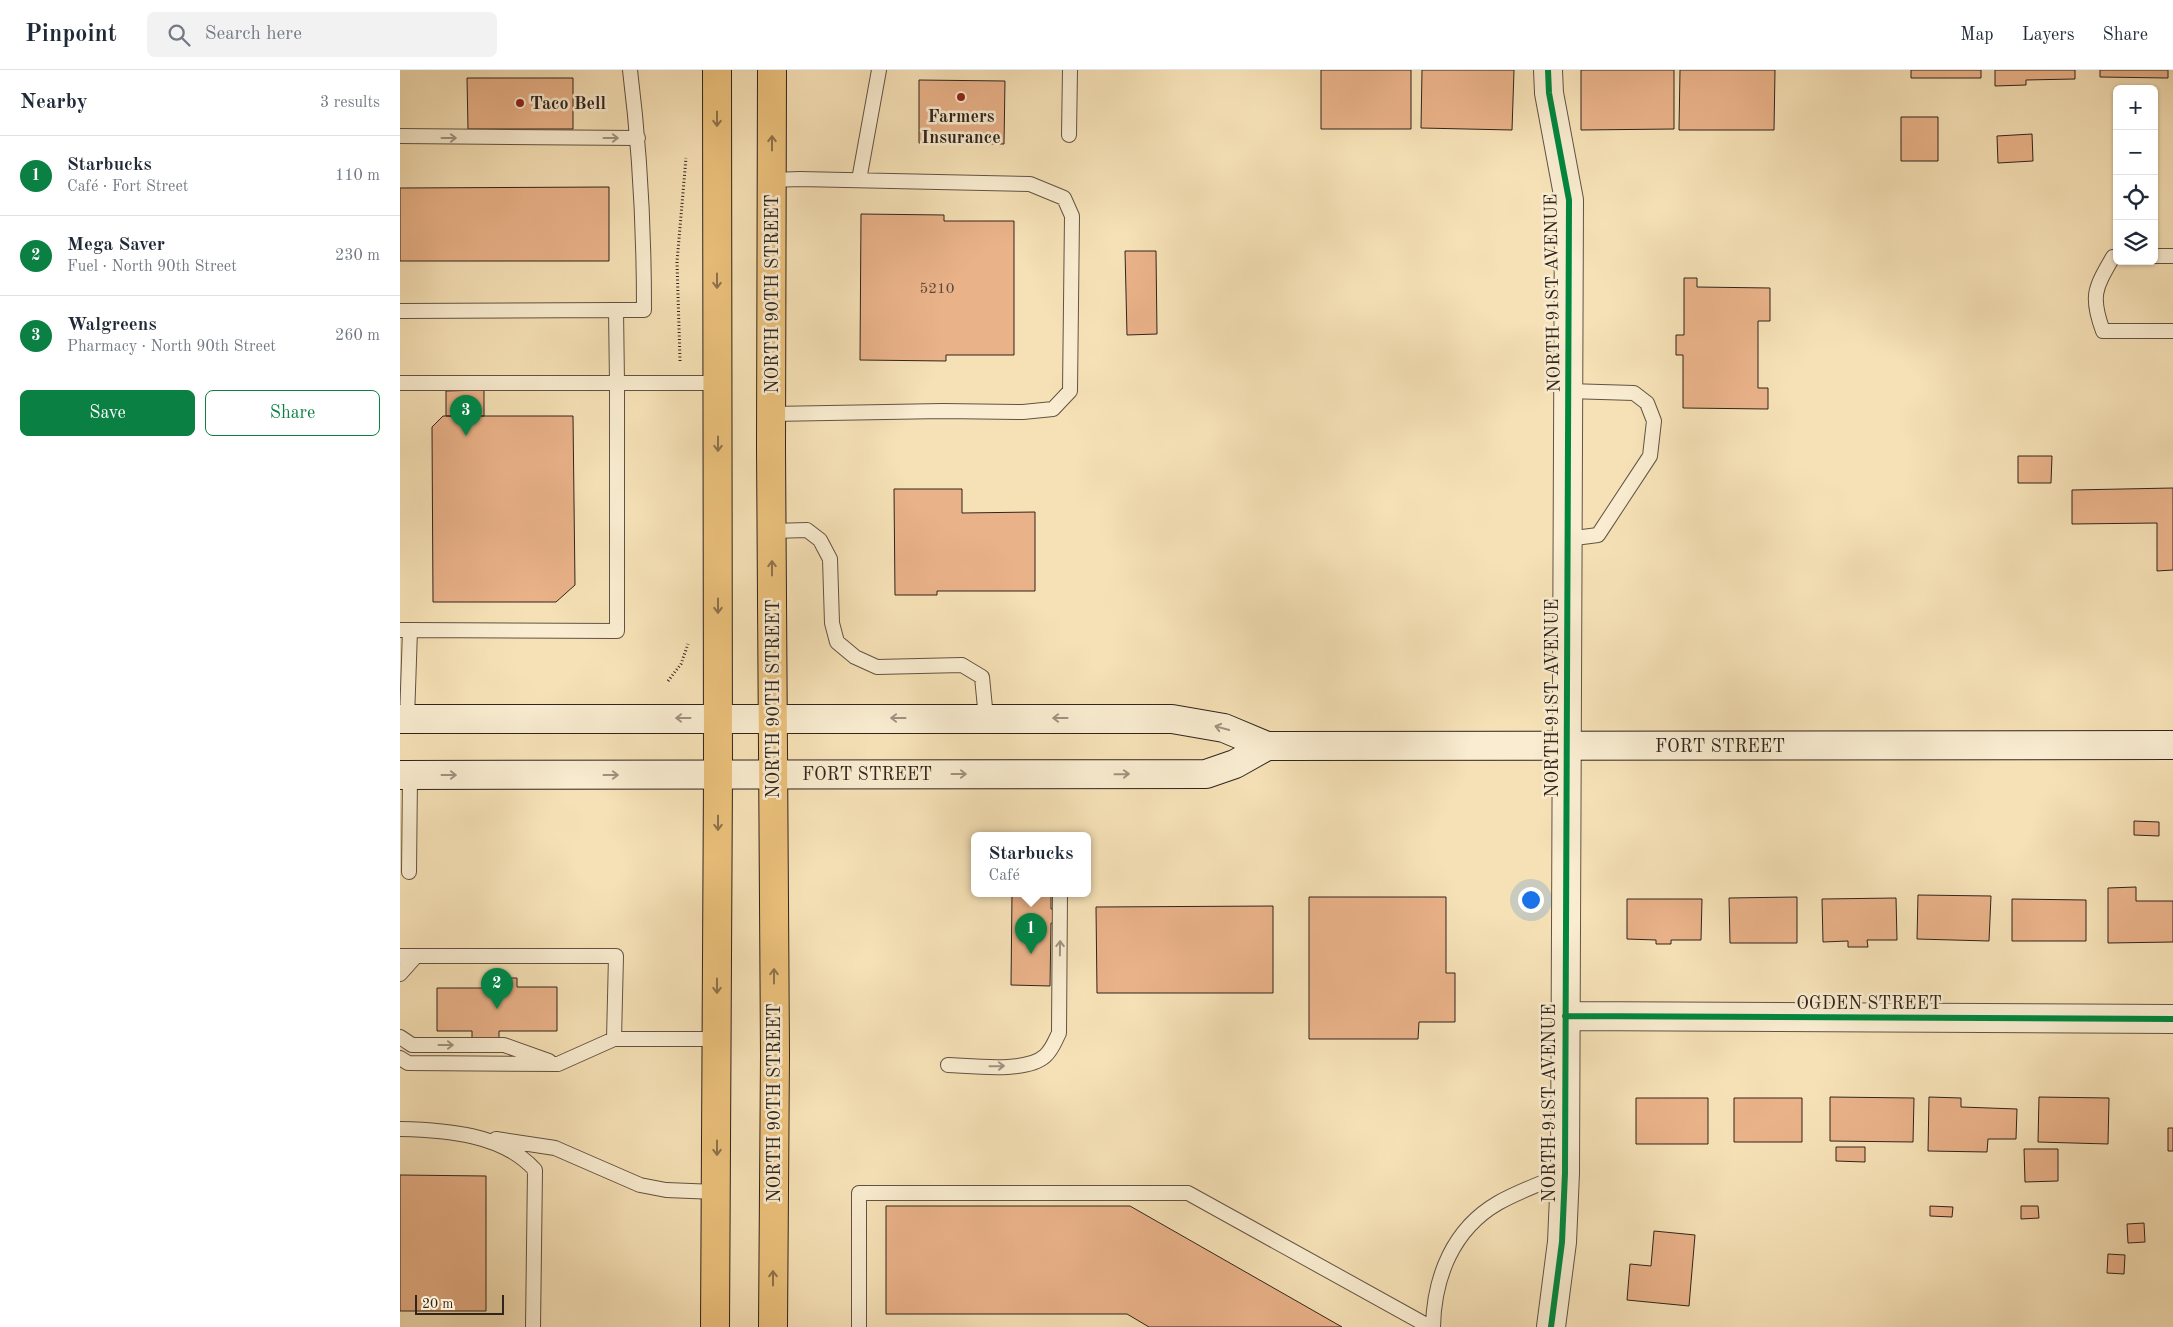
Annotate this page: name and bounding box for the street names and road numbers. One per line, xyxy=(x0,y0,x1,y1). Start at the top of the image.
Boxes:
street label: NORTH 91ST AVENUE xyxy=(1542,193,1564,393)
street label: NORTH 90TH STREET xyxy=(764,195,782,393)
street label: NORTH 91ST AVENUE xyxy=(1544,599,1562,797)
street label: NORTH 90TH STREET xyxy=(765,600,783,798)
street label: FORT STREET xyxy=(1655,738,1785,756)
street label: FORT STREET xyxy=(802,766,932,784)
street label: OGDEN STREET xyxy=(1796,995,1942,1013)
street label: NORTH 90TH STREET xyxy=(766,1004,784,1202)
street label: NORTH 91ST AVENUE xyxy=(1541,1004,1559,1202)

